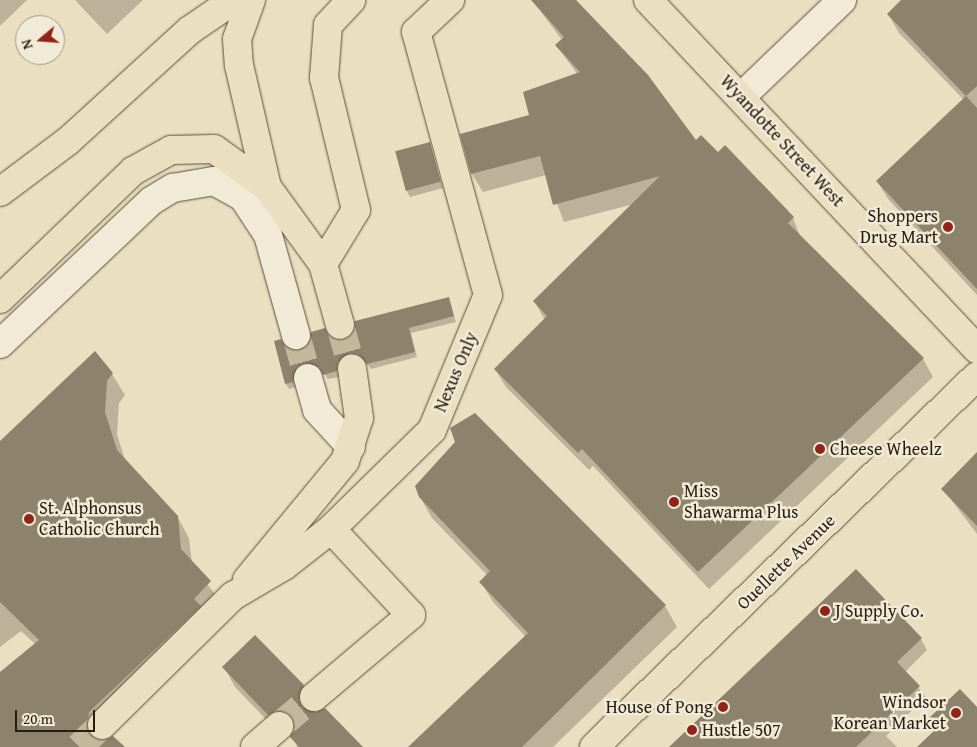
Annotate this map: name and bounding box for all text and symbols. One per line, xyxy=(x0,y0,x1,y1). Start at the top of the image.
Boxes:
north arrow xyxy=(15,15,65,65)
text: N xyxy=(16,37,38,52)
street label: Wyandotte Street West xyxy=(715,71,849,211)
place label: Shoppers Drug Mart xyxy=(860,206,938,248)
marker: Shoppers Drug Mart xyxy=(942,221,954,233)
street label: Nexus Only xyxy=(429,329,483,415)
place label: Cheese Wheelz xyxy=(830,438,942,460)
marker: Cheese Wheelz xyxy=(814,443,826,455)
place label: Miss Shawarma Plus xyxy=(684,481,798,524)
marker: Miss Shawarma Plus xyxy=(668,496,680,508)
place label: St. Alphonsus Catholic Church xyxy=(39,498,160,540)
street label: Ouellette Avenue xyxy=(732,510,840,614)
marker: St. Alphonsus Catholic Church xyxy=(23,513,35,525)
place label: J Supply Co. xyxy=(835,600,924,622)
marker: J Supply Co. xyxy=(819,605,831,617)
place label: Windsor Korean Market xyxy=(834,692,946,734)
place label: House of Pong xyxy=(606,696,713,718)
scale bar xyxy=(18,700,98,732)
marker: House of Pong xyxy=(717,701,729,713)
marker: Windsor Korean Market xyxy=(950,707,962,719)
text: 20 m xyxy=(23,708,53,729)
place label: Hustle 507 xyxy=(702,719,781,741)
marker: Hustle 507 xyxy=(686,724,698,736)

